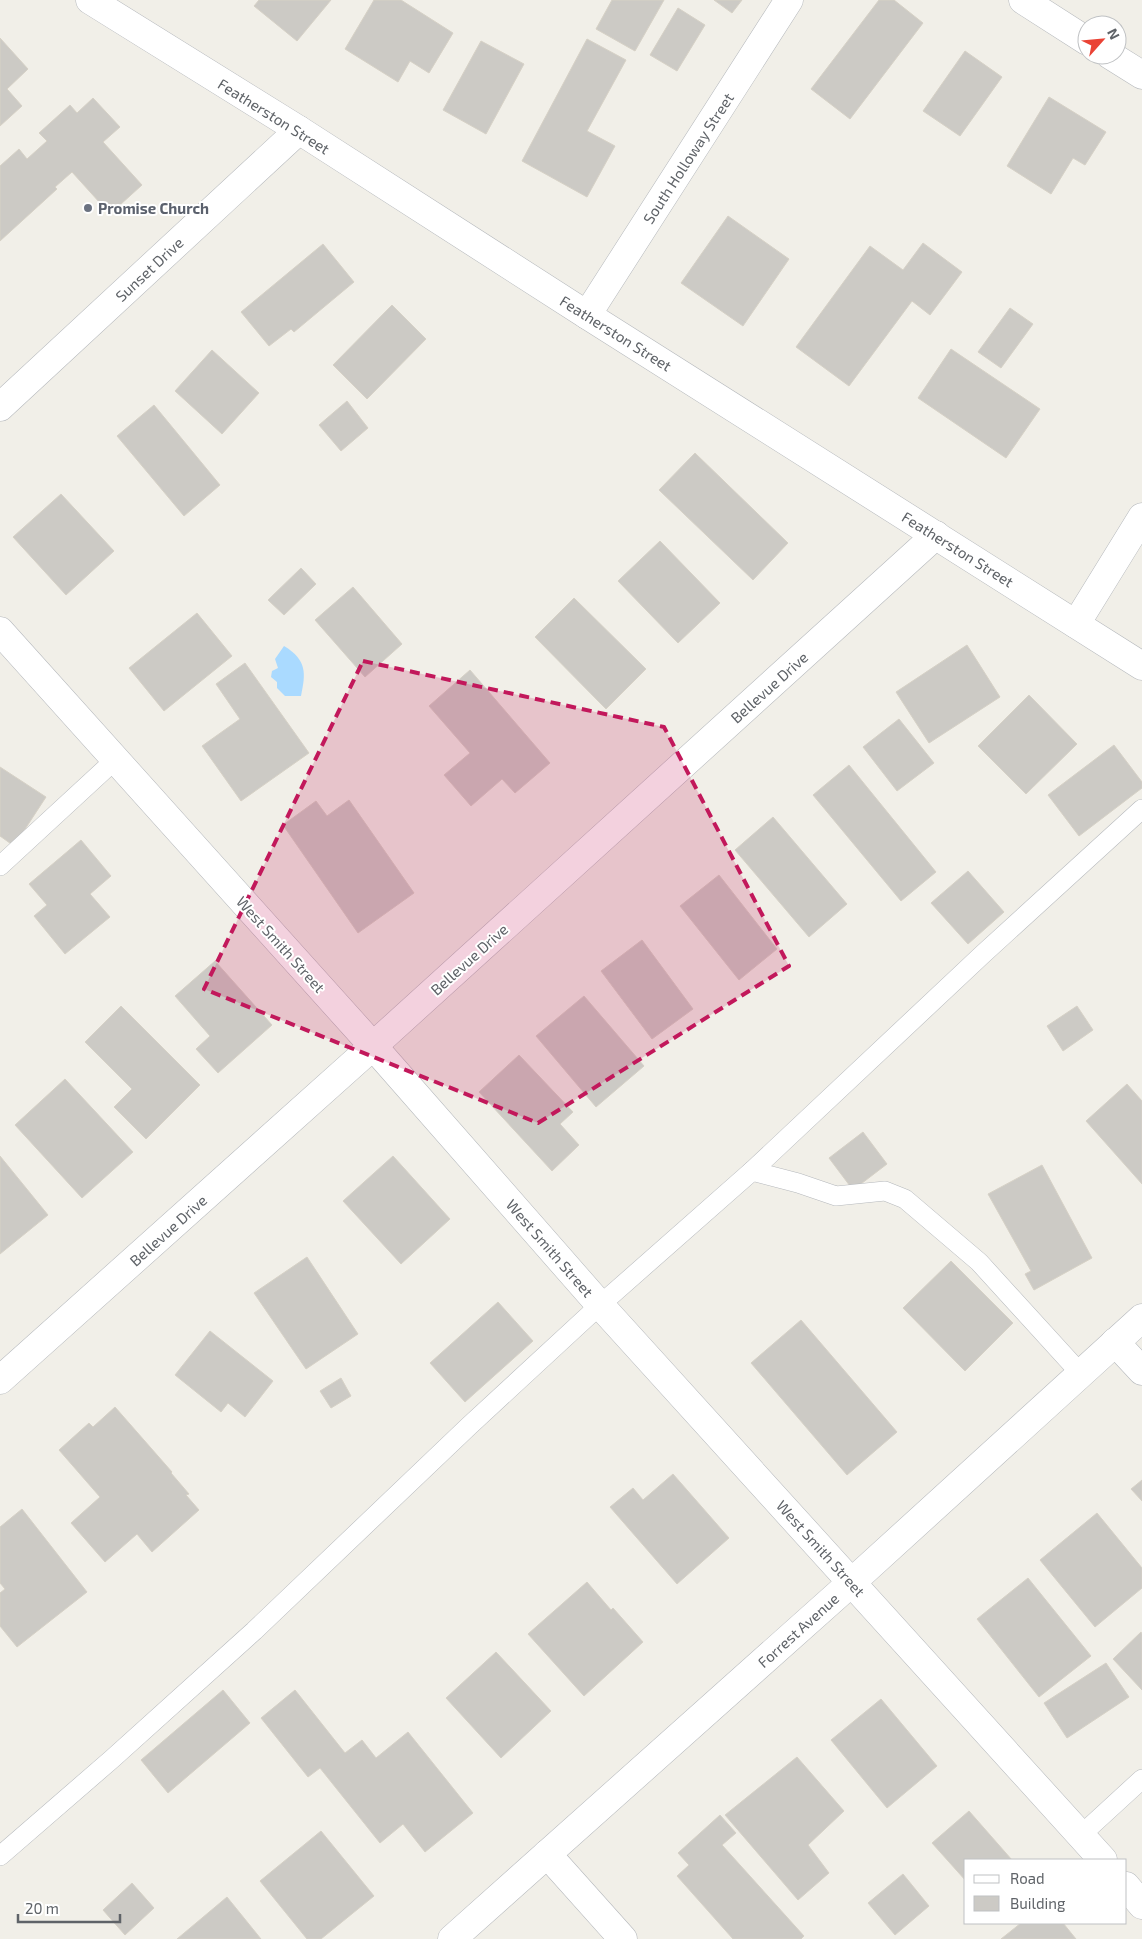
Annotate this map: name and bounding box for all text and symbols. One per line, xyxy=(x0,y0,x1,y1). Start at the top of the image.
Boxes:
north arrow xyxy=(1077,15,1127,65)
text: N xyxy=(1104,26,1124,42)
street label: Featherston Street xyxy=(215,74,333,158)
street label: South Holloway Street xyxy=(639,89,737,227)
place label: Promise Church xyxy=(98,199,209,217)
marker: Promise Church xyxy=(82,202,94,214)
street label: Sunset Drive xyxy=(111,233,187,305)
street label: Featherston Street xyxy=(557,291,675,375)
street label: Featherston Street xyxy=(899,507,1017,591)
street label: Bellevue Drive xyxy=(727,648,811,726)
street label: West Smith Street xyxy=(233,892,329,996)
street label: Bellevue Drive xyxy=(427,920,511,998)
street label: Bellevue Drive xyxy=(126,1191,210,1269)
street label: West Smith Street xyxy=(503,1196,597,1301)
street label: West Smith Street xyxy=(773,1496,869,1600)
street label: Forrest Avenue xyxy=(754,1589,842,1671)
legend xyxy=(964,1859,1127,1924)
text: Road xyxy=(1010,1869,1045,1887)
scale bar xyxy=(18,1892,120,1924)
text: Building xyxy=(1010,1894,1066,1912)
text: 20 m xyxy=(25,1899,59,1917)

